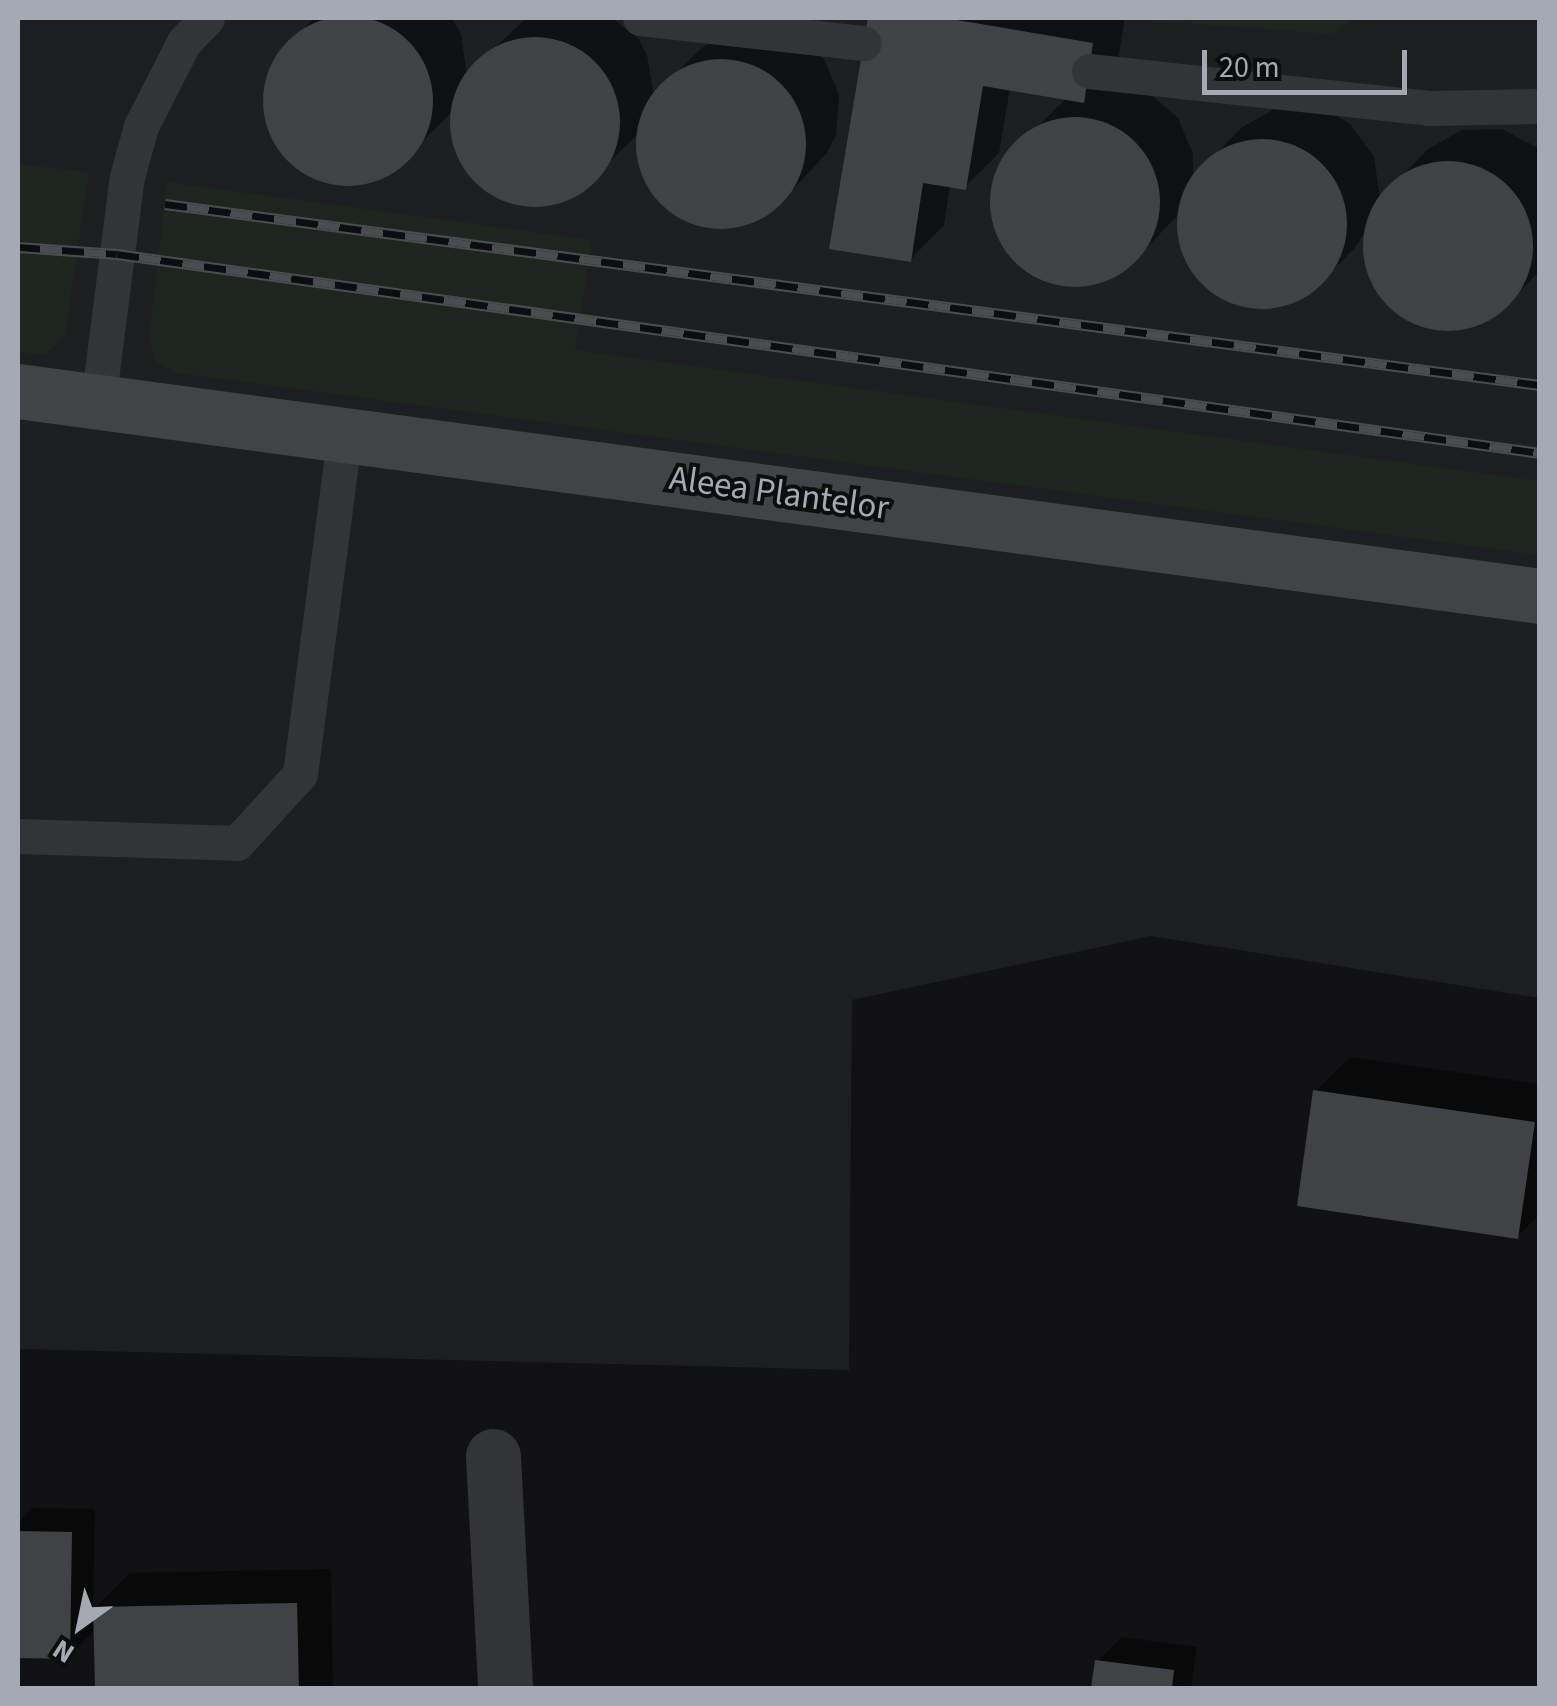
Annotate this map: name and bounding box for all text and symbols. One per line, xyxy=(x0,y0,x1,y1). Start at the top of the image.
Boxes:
scale bar xyxy=(1207,30,1412,92)
text: 20 m xyxy=(1219,46,1280,89)
street label: Aleea Plantelor xyxy=(667,457,891,529)
north arrow xyxy=(30,1576,130,1676)
text: N xyxy=(45,1629,82,1673)

